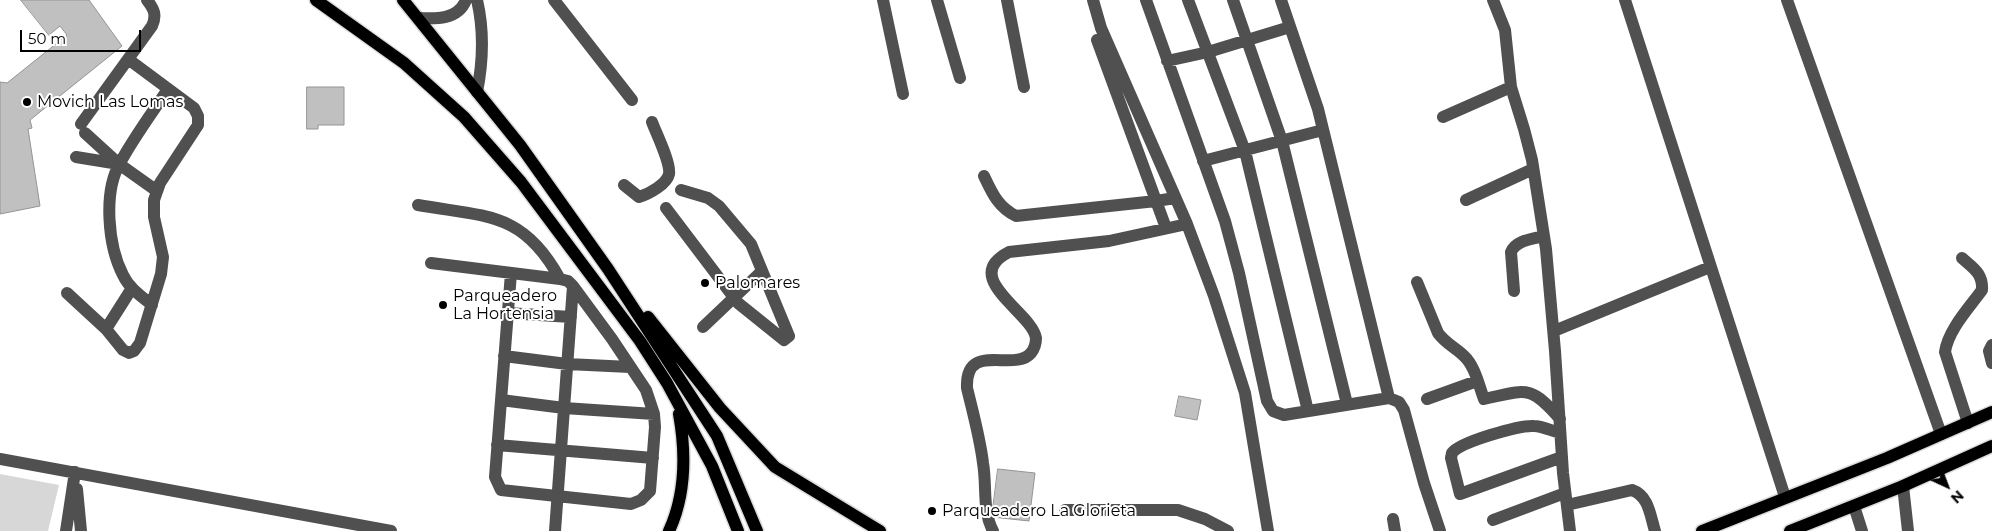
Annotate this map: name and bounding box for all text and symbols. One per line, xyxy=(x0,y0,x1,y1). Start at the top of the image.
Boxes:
scale bar xyxy=(22,20,144,52)
text: 50 m xyxy=(28,29,66,48)
place label: Movich Las Lomas xyxy=(37,92,183,112)
marker: Movich Las Lomas xyxy=(21,96,33,108)
place label: Palomares xyxy=(715,273,800,293)
marker: Palomares xyxy=(699,277,711,289)
place label: Parqueadero La Hortensia xyxy=(453,286,557,324)
marker: Parqueadero La Hortensia xyxy=(437,299,449,311)
north arrow xyxy=(1922,461,1972,511)
text: N xyxy=(1947,487,1968,507)
place label: Parqueadero La Glorieta xyxy=(942,501,1136,521)
marker: Parqueadero La Glorieta xyxy=(926,505,938,517)

